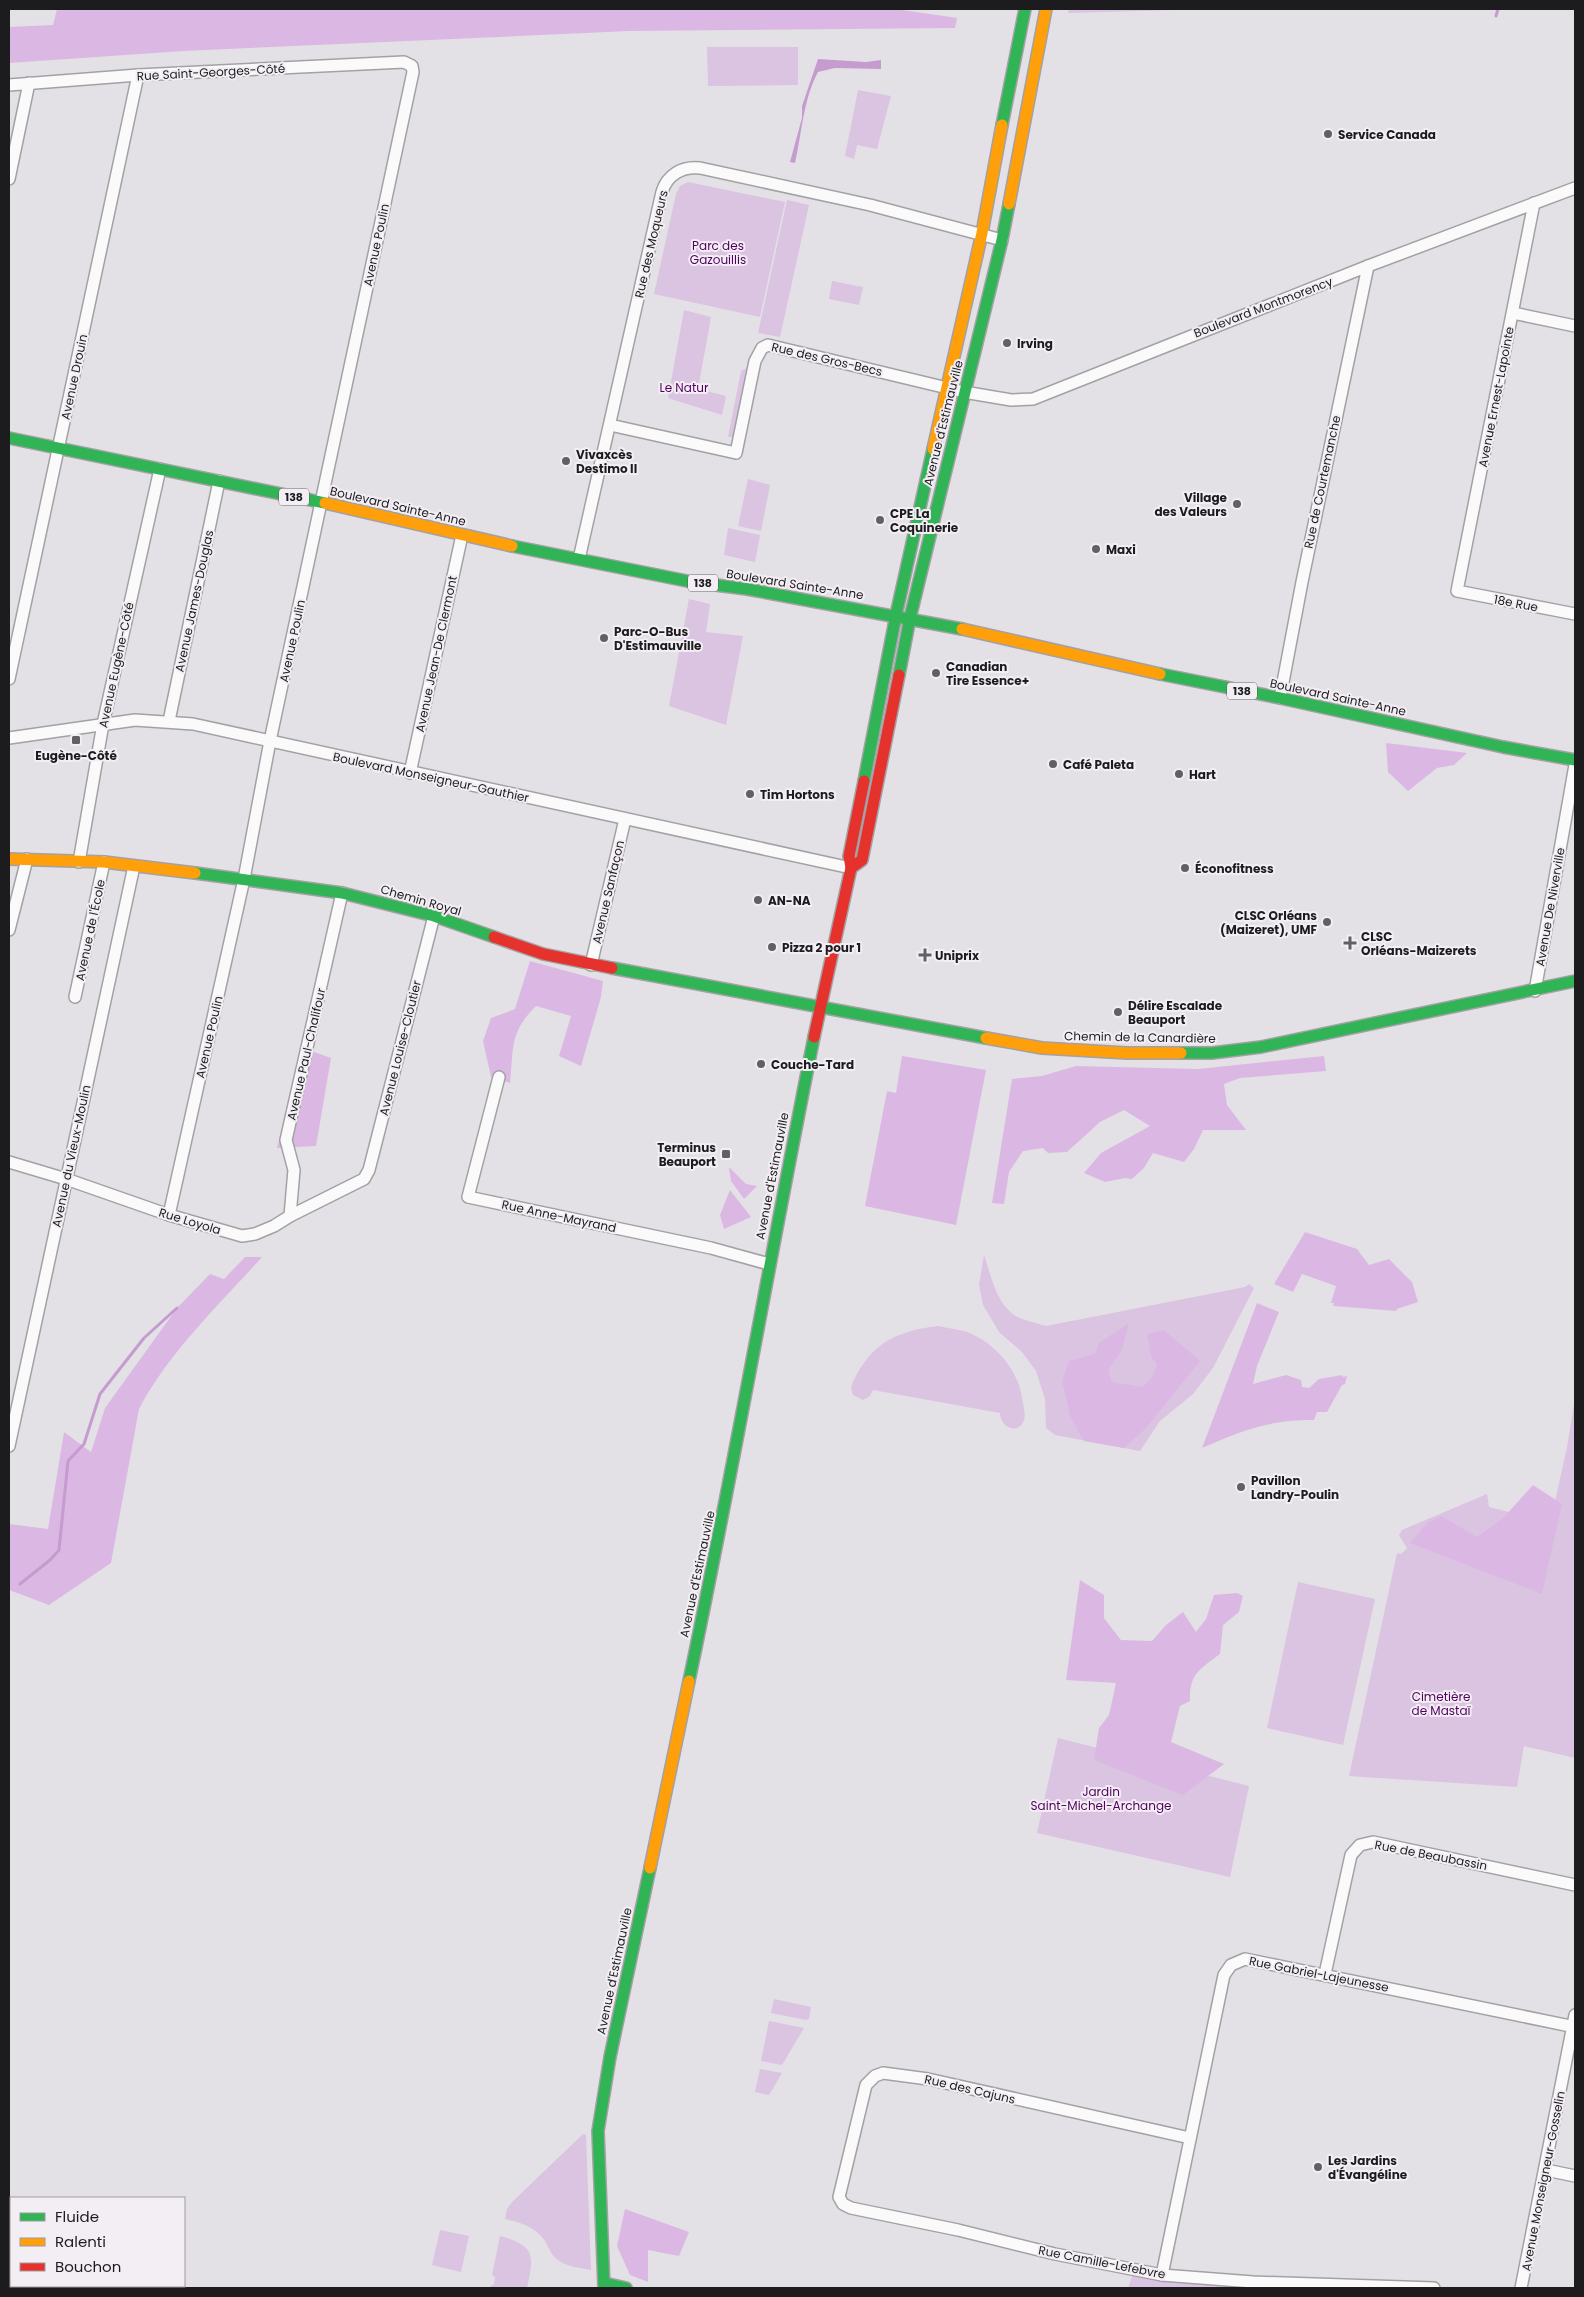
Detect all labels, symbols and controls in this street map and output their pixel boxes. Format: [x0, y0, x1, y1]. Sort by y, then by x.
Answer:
street label: Rue Saint-Georges-Côté [136, 60, 286, 84]
place label: Service Canada [1338, 126, 1436, 143]
marker: Service Canada [1322, 128, 1334, 140]
street label: Rue des Moqueurs [630, 188, 672, 300]
street label: Avenue Poulin [359, 202, 393, 288]
park label: Parc des Gazouillis [690, 237, 746, 268]
street label: Boulevard Montmorency [1191, 273, 1335, 341]
street label: Avenue Ernest-Lapointe [1474, 325, 1518, 469]
street label: Avenue Drouin [57, 333, 91, 421]
place label: Irving [1017, 335, 1053, 352]
marker: Irving [1001, 337, 1013, 349]
street label: Rue des Gros-Becs [770, 338, 884, 380]
street label: Avenue d'Estimauville [919, 358, 967, 488]
park label: Le Natur [660, 379, 709, 396]
street label: Rue de Courtemanche [1300, 414, 1344, 550]
place label: Vivaxcès Destimo II [576, 446, 637, 477]
marker: Vivaxcès Destimo II [560, 455, 572, 467]
street label: Boulevard Sainte-Anne [328, 482, 468, 530]
road number: 138 [279, 488, 309, 506]
place label: Village des Valeurs [1154, 489, 1228, 520]
marker: Village des Valeurs [1231, 498, 1243, 510]
place label: CPE La Coquinerie [890, 505, 959, 536]
marker: CPE La Coquinerie [874, 514, 886, 526]
street label: Avenue James-Douglas [171, 528, 217, 674]
place label: Maxi [1106, 541, 1136, 558]
marker: Maxi [1090, 543, 1102, 555]
street label: Boulevard Sainte-Anne [725, 565, 865, 603]
street label: Avenue Jean-De Clermont [411, 574, 461, 734]
road number: 138 [688, 574, 718, 592]
street label: 18e Rue [1493, 590, 1539, 616]
street label: Avenue Poulin [275, 598, 309, 684]
street label: Avenue Eugène-Côté [94, 601, 138, 729]
place label: Parc-O-Bus D'Estimauville [614, 623, 702, 654]
marker: Parc-O-Bus D'Estimauville [598, 632, 610, 644]
place label: Canadian Tire Essence+ [946, 658, 1029, 689]
marker: Canadian Tire Essence+ [930, 667, 942, 679]
street label: Boulevard Sainte-Anne [1268, 674, 1408, 720]
road number: 138 [1227, 682, 1257, 699]
marker: Eugène-Côté [70, 734, 82, 746]
place label: Eugène-Côté [35, 747, 117, 764]
street label: Boulevard Monseigneur-Gauthier [331, 748, 531, 806]
place label: Café Paleta [1063, 756, 1134, 773]
marker: Café Paleta [1047, 758, 1059, 770]
place label: Hart [1189, 766, 1216, 783]
marker: Hart [1173, 768, 1185, 780]
place label: Tim Hortons [760, 786, 835, 803]
marker: Tim Hortons [744, 788, 756, 800]
street label: Avenue Sanfaçon [588, 839, 628, 945]
street label: Avenue De Niverville [1531, 846, 1569, 968]
place label: Éconofitness [1195, 860, 1274, 877]
marker: Éconofitness [1179, 862, 1191, 874]
street label: Avenue de l'École [71, 878, 109, 982]
street label: Chemin Royal [379, 880, 463, 920]
place label: AN-NA [768, 892, 811, 909]
marker: AN-NA [752, 894, 764, 906]
place label: CLSC Orléans (Maizeret), UMF [1220, 907, 1317, 938]
marker: CLSC Orléans (Maizeret), UMF [1321, 916, 1333, 928]
place label: CLSC Orléans-Maizerets [1361, 928, 1477, 959]
marker: CLSC Orléans-Maizerets [1343, 936, 1357, 950]
place label: Pizza 2 pour 1 [782, 939, 861, 956]
marker: Pizza 2 pour 1 [766, 941, 778, 953]
place label: Uniprix [935, 947, 980, 964]
marker: Uniprix [919, 949, 931, 961]
street label: Avenue Louise-Cloutier [375, 978, 425, 1117]
street label: Avenue Paul-Chalifour [282, 986, 330, 1122]
street label: Avenue Poulin [191, 994, 227, 1080]
place label: Délire Escalade Beauport [1128, 997, 1223, 1028]
marker: Délire Escalade Beauport [1112, 1006, 1124, 1018]
street label: Chemin de la Canardière [1064, 1027, 1216, 1047]
place label: Couche-Tard [771, 1056, 854, 1073]
marker: Couche-Tard [755, 1058, 767, 1070]
street label: Avenue du Vieux-Moulin [48, 1083, 94, 1229]
street label: Avenue d'Estimauville [751, 1111, 793, 1241]
place label: Terminus Beauport [657, 1139, 716, 1170]
marker: Terminus Beauport [720, 1148, 732, 1160]
street label: Rue Anne-Mayrand [500, 1196, 618, 1236]
street label: Rue Loyola [157, 1204, 223, 1238]
place label: Pavillon Landry-Poulin [1251, 1472, 1339, 1503]
marker: Pavillon Landry-Poulin [1235, 1481, 1247, 1493]
street label: Avenue d'Estimauville [675, 1509, 719, 1639]
park label: Cimetière de Mastaï [1412, 1688, 1471, 1719]
park label: Jardin Saint-Michel-Archange [1031, 1783, 1171, 1814]
street label: Rue de Beaubassin [1373, 1836, 1489, 1874]
street label: Avenue d'Estimauville [592, 1906, 636, 2036]
street label: Rue Gabriel-Lajeunesse [1248, 1952, 1390, 1996]
street label: Rue des Cajuns [923, 2070, 1017, 2108]
street label: Avenue Monseigneur-Gosselin [1517, 2089, 1569, 2273]
place label: Les Jardins d'Évangéline [1328, 2152, 1408, 2183]
marker: Les Jardins d'Évangéline [1312, 2161, 1324, 2173]
legend [10, 2197, 185, 2287]
text: Fluide [55, 2206, 99, 2227]
text: Ralenti [55, 2231, 106, 2252]
street label: Rue Camille-Lefebvre [1037, 2241, 1167, 2283]
text: Bouchon [55, 2256, 121, 2277]

